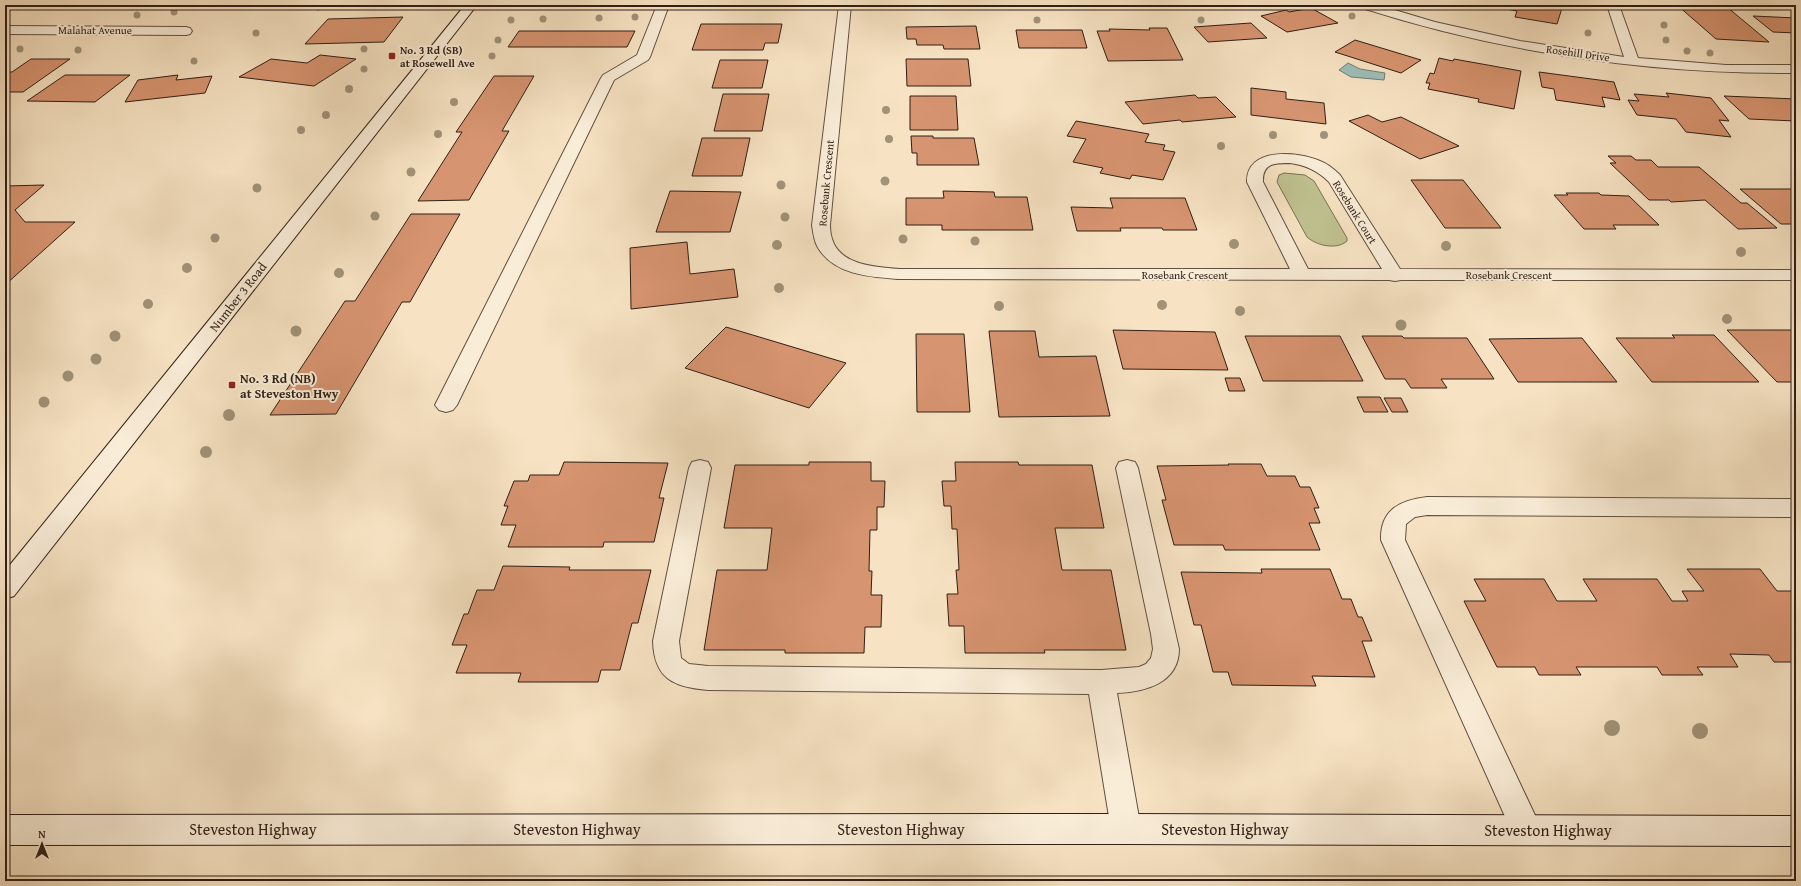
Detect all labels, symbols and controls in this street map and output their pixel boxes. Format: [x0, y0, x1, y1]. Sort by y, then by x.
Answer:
street label: Malahat Avenue [58, 22, 132, 38]
street label: Rosehill Drive [1545, 41, 1611, 65]
place label: No. 3 Rd (SB) at Rosewell Ave [400, 42, 475, 71]
marker: No. 3 Rd (SB) at Rosewell Ave [387, 51, 397, 61]
street label: Rosebank Crescent [814, 139, 838, 227]
street label: Rosebank Court [1329, 177, 1381, 247]
street label: Number 3 Road [205, 258, 271, 336]
street label: Rosebank Crescent [1142, 267, 1228, 283]
street label: Rosebank Crescent [1466, 267, 1552, 283]
place label: No. 3 Rd (NB) at Steveston Hwy [240, 369, 339, 403]
marker: No. 3 Rd (NB) at Steveston Hwy [227, 380, 237, 390]
street label: Steveston Highway [189, 817, 317, 841]
street label: Steveston Highway [513, 817, 641, 841]
street label: Steveston Highway [837, 817, 965, 841]
street label: Steveston Highway [1161, 817, 1289, 841]
street label: Steveston Highway [1484, 818, 1612, 842]
north arrow [22, 824, 62, 864]
text: N [38, 826, 46, 842]

